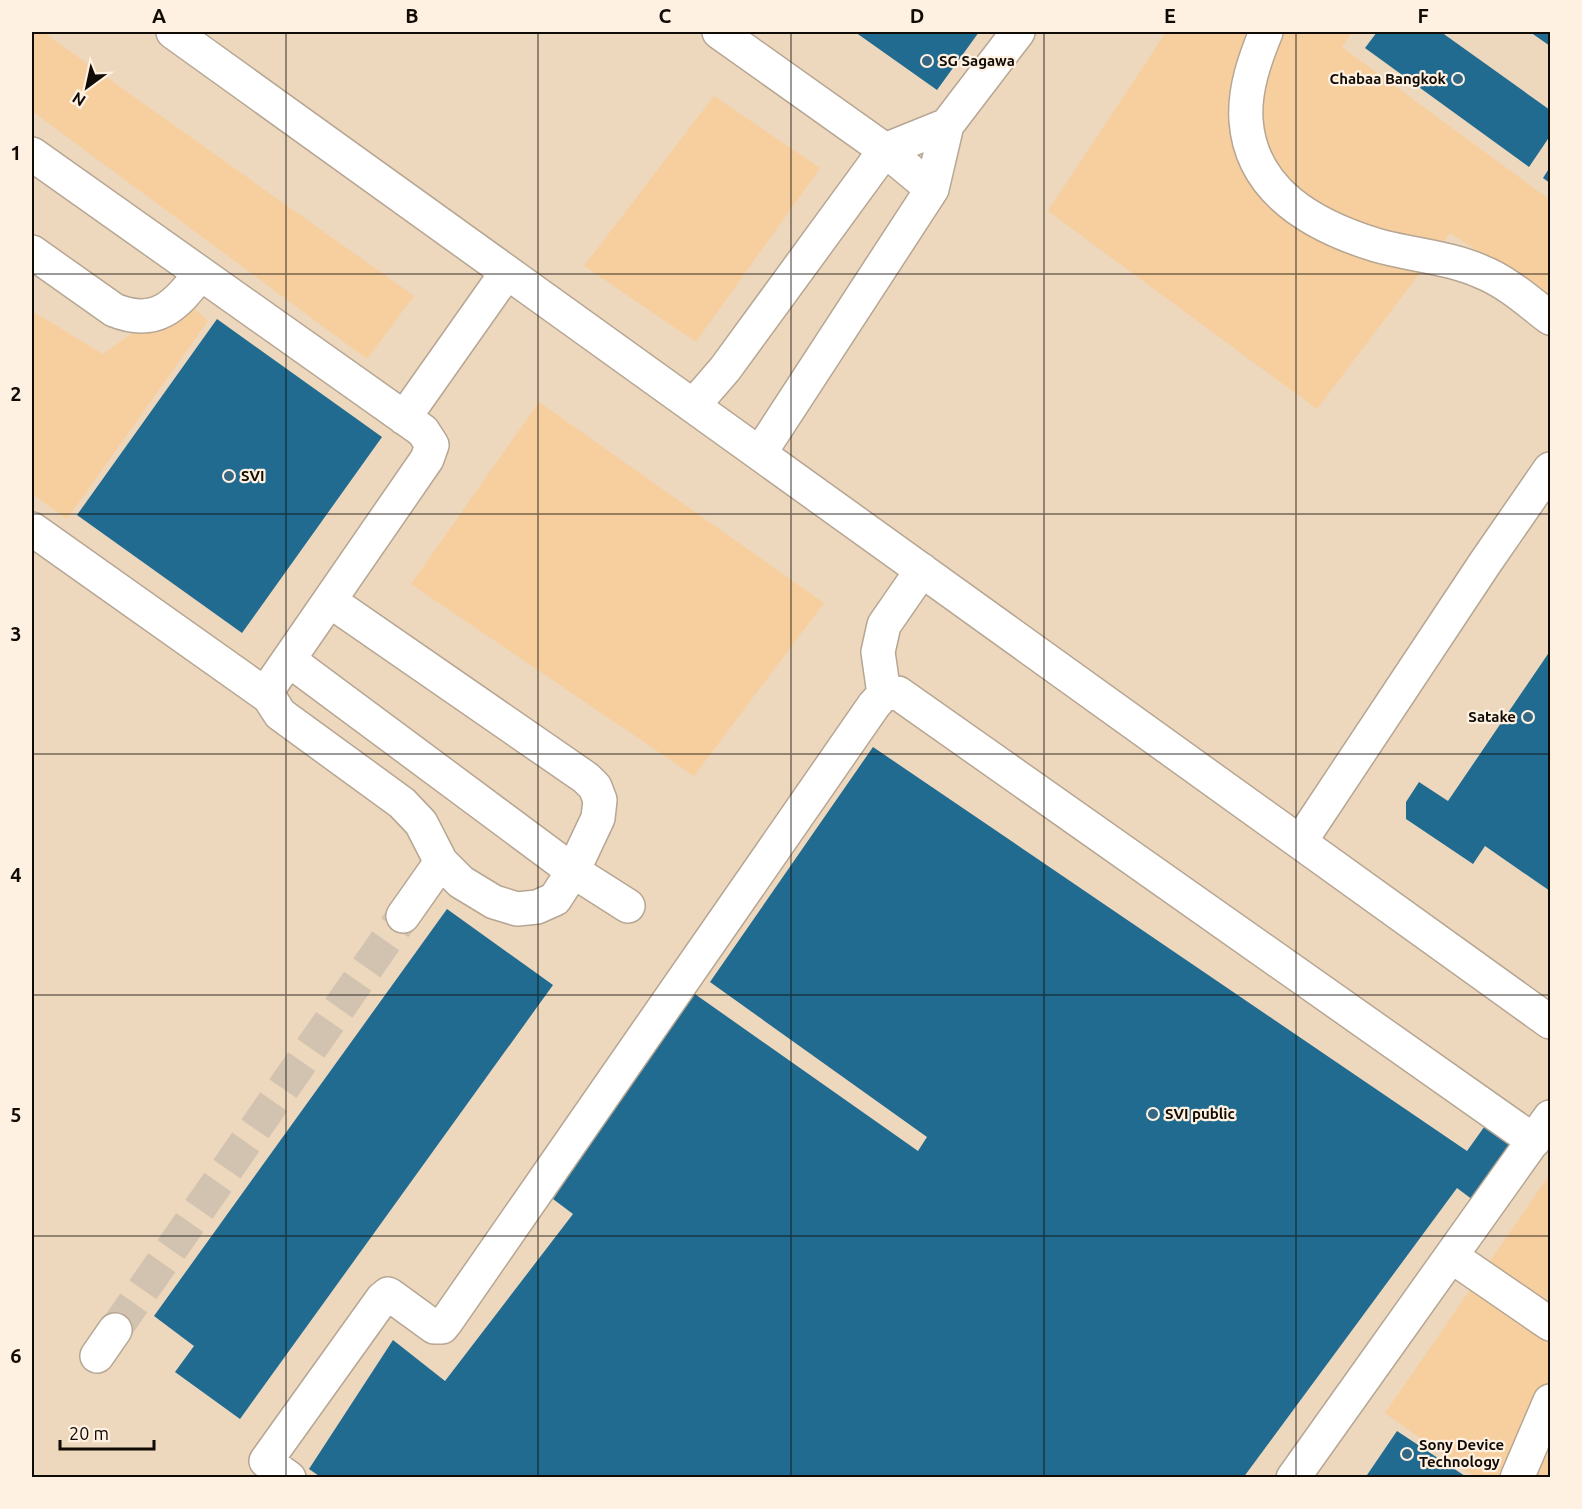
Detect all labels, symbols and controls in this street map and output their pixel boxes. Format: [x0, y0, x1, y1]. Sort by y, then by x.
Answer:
text: A [152, 4, 166, 27]
text: B [405, 4, 419, 27]
text: C [659, 4, 672, 27]
text: D [910, 4, 924, 27]
text: E [1164, 4, 1176, 27]
text: F [1417, 4, 1429, 27]
place label: SG Sagawa [939, 52, 1015, 69]
marker: SG Sagawa [920, 54, 934, 68]
north arrow [57, 57, 117, 117]
place label: Chabaa Bangkok [1330, 70, 1447, 87]
marker: Chabaa Bangkok [1451, 72, 1465, 86]
text: N [69, 89, 89, 110]
text: 1 [10, 141, 22, 164]
text: 2 [10, 382, 22, 405]
place label: SVI [241, 467, 264, 484]
marker: SVI [222, 469, 236, 483]
text: 3 [10, 622, 22, 645]
place label: Satake [1468, 708, 1516, 725]
marker: Satake [1521, 710, 1535, 724]
text: 4 [10, 863, 22, 886]
text: 5 [10, 1103, 22, 1126]
place label: SVI public [1165, 1105, 1235, 1122]
marker: SVI public [1146, 1107, 1160, 1121]
text: 6 [10, 1344, 22, 1367]
scale bar [60, 1413, 154, 1451]
text: 20 m [69, 1423, 109, 1443]
place label: Sony Device Technology [1419, 1436, 1504, 1470]
marker: Sony Device Technology [1400, 1447, 1414, 1461]

